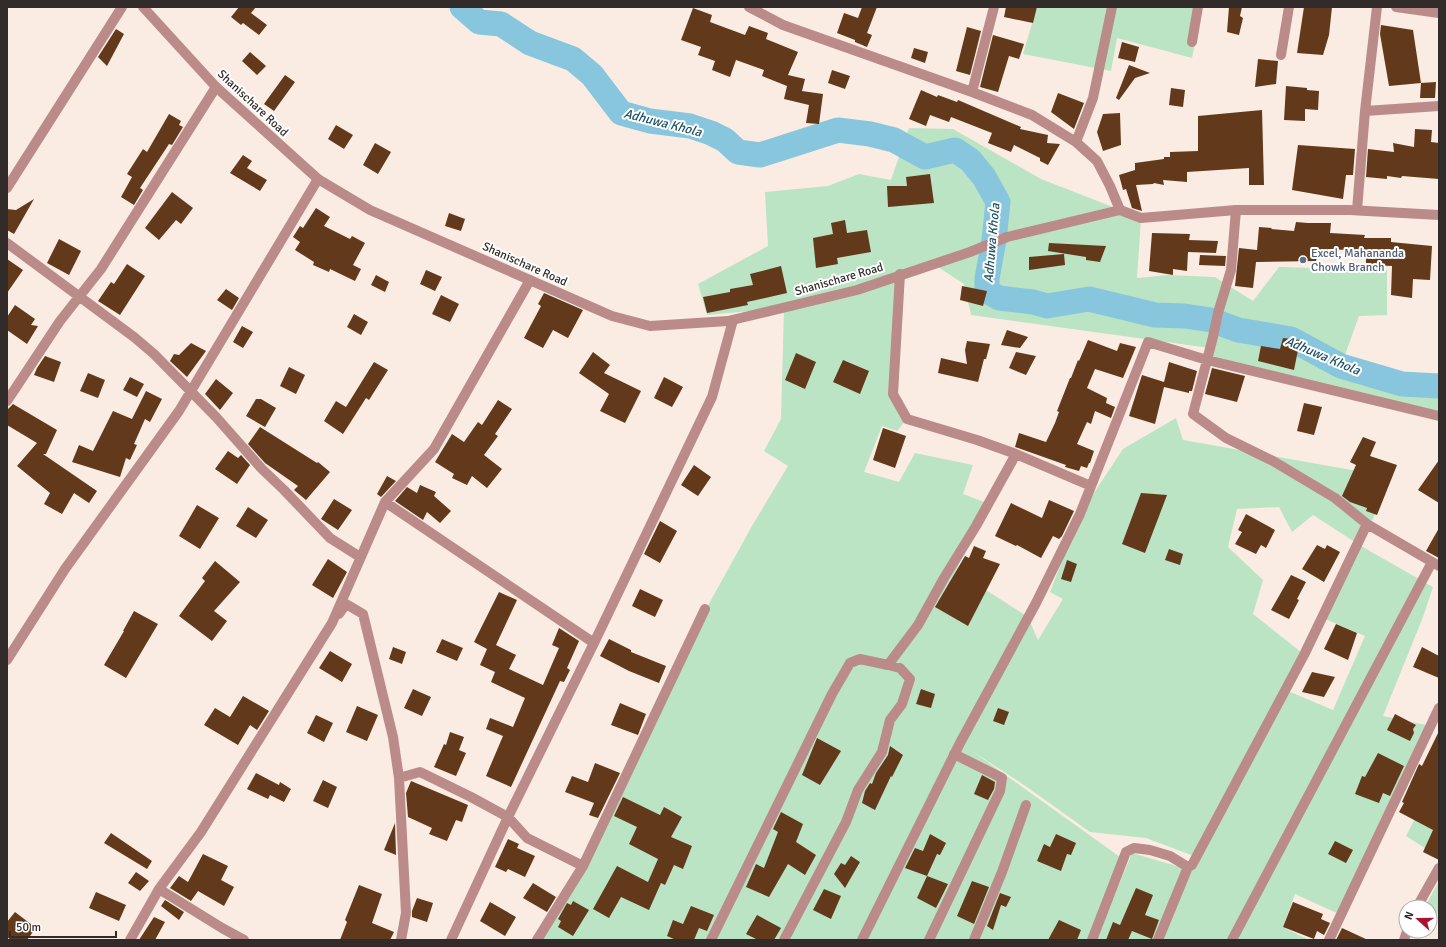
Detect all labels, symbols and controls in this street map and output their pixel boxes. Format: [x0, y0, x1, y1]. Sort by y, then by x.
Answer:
street label: Shanischare Road [214, 67, 291, 140]
water label: Adhuwa Khola [622, 106, 704, 140]
water label: Adhuwa Khola [981, 202, 1003, 283]
street label: Shanischare Road [480, 239, 569, 290]
place label: Excel, Mahananda Chowk Branch [1311, 246, 1404, 275]
marker: Excel, Mahananda Chowk Branch [1298, 255, 1308, 265]
street label: Shanischare Road [793, 260, 885, 299]
water label: Adhuwa Khola [1283, 333, 1363, 379]
north arrow [1398, 899, 1438, 939]
text: N [1402, 910, 1417, 921]
scale bar [10, 913, 116, 939]
text: 50 m [16, 920, 41, 935]

